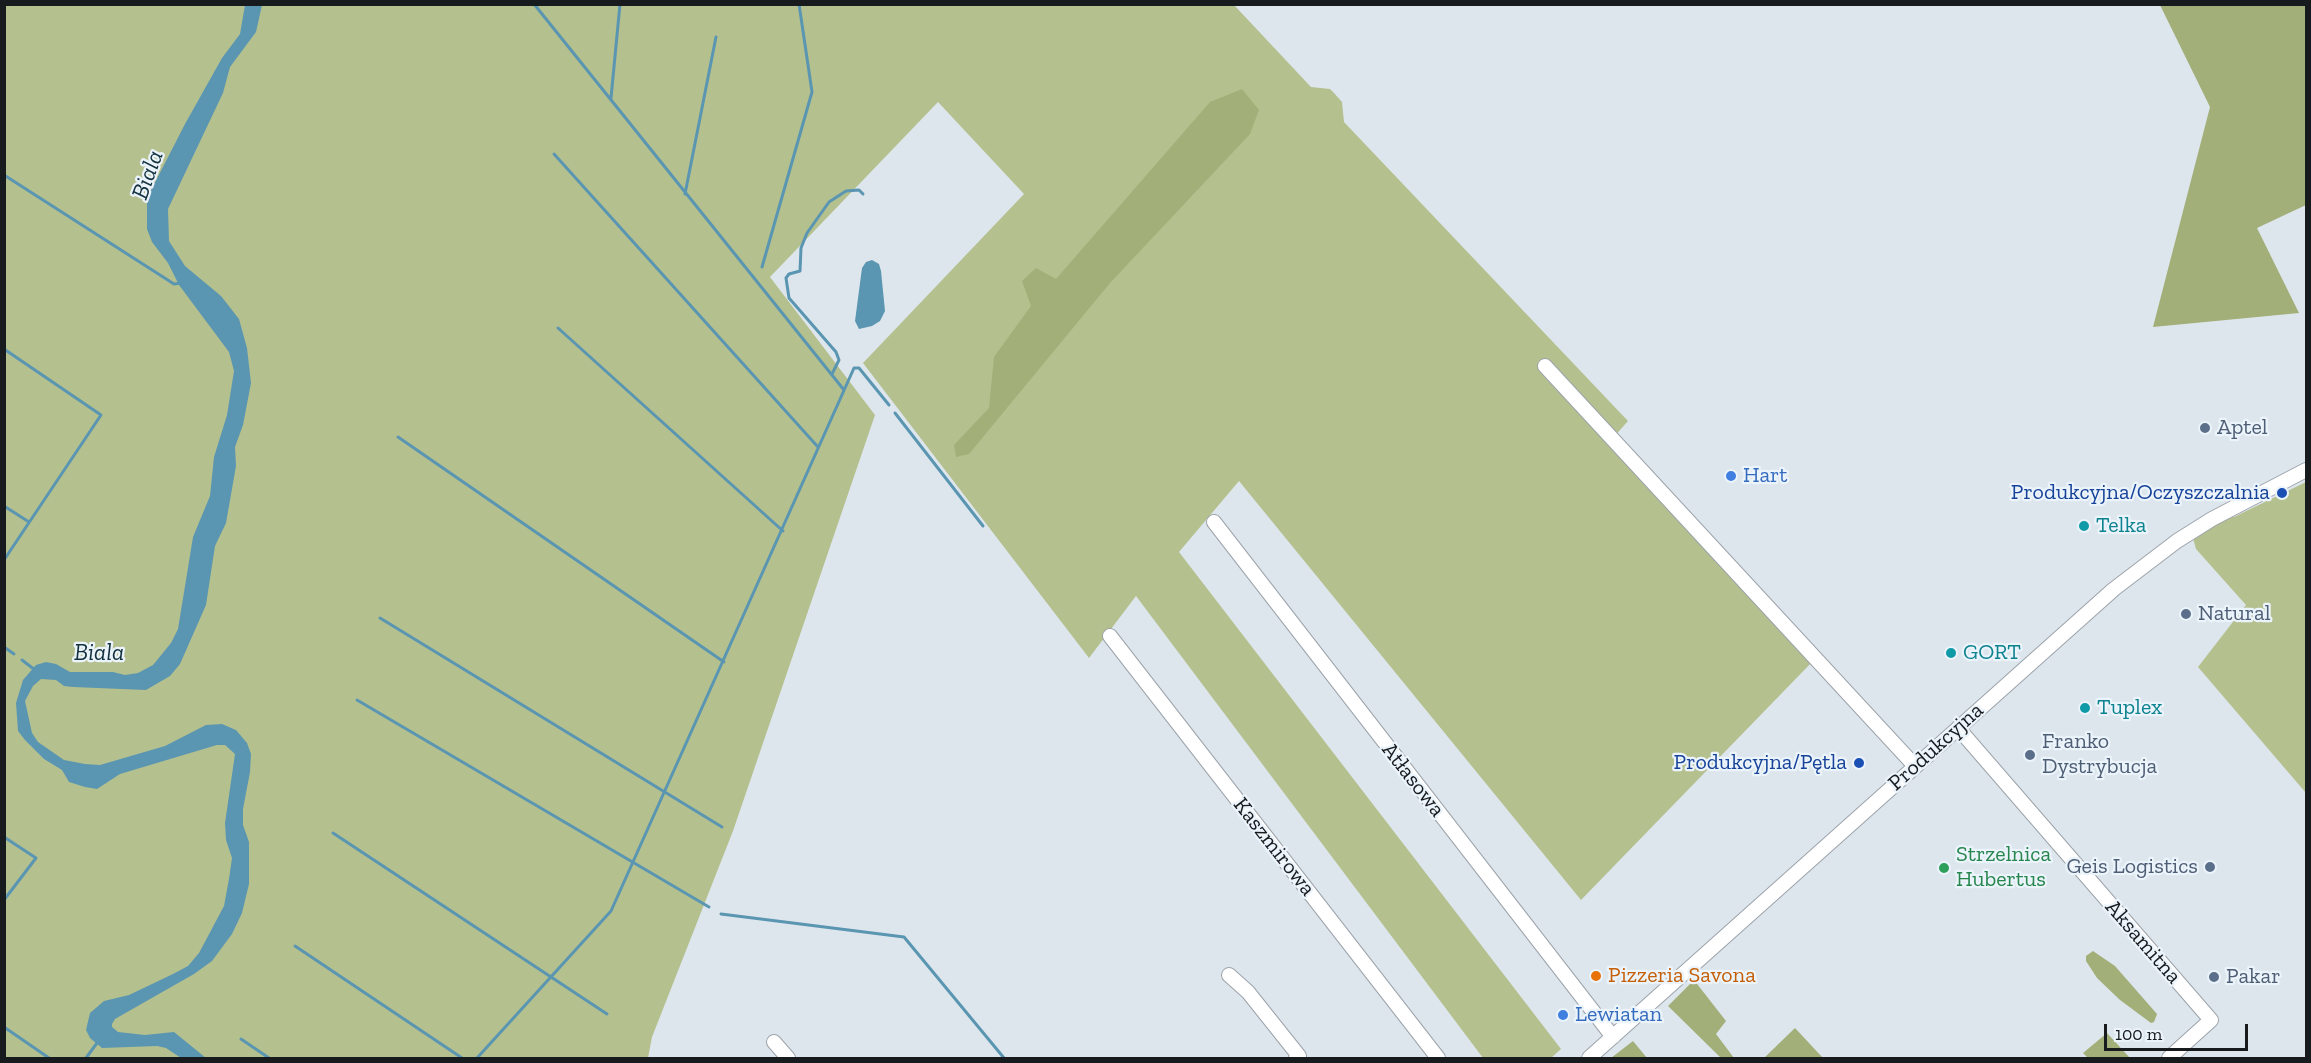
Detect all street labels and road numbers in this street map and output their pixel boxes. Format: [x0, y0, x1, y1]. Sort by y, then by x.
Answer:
street label: Produkcyjna [1883, 697, 1989, 797]
street label: Atłasowa [1376, 738, 1450, 822]
street label: Kaszmirowa [1227, 793, 1321, 901]
street label: Aksamitna [2099, 895, 2187, 989]

